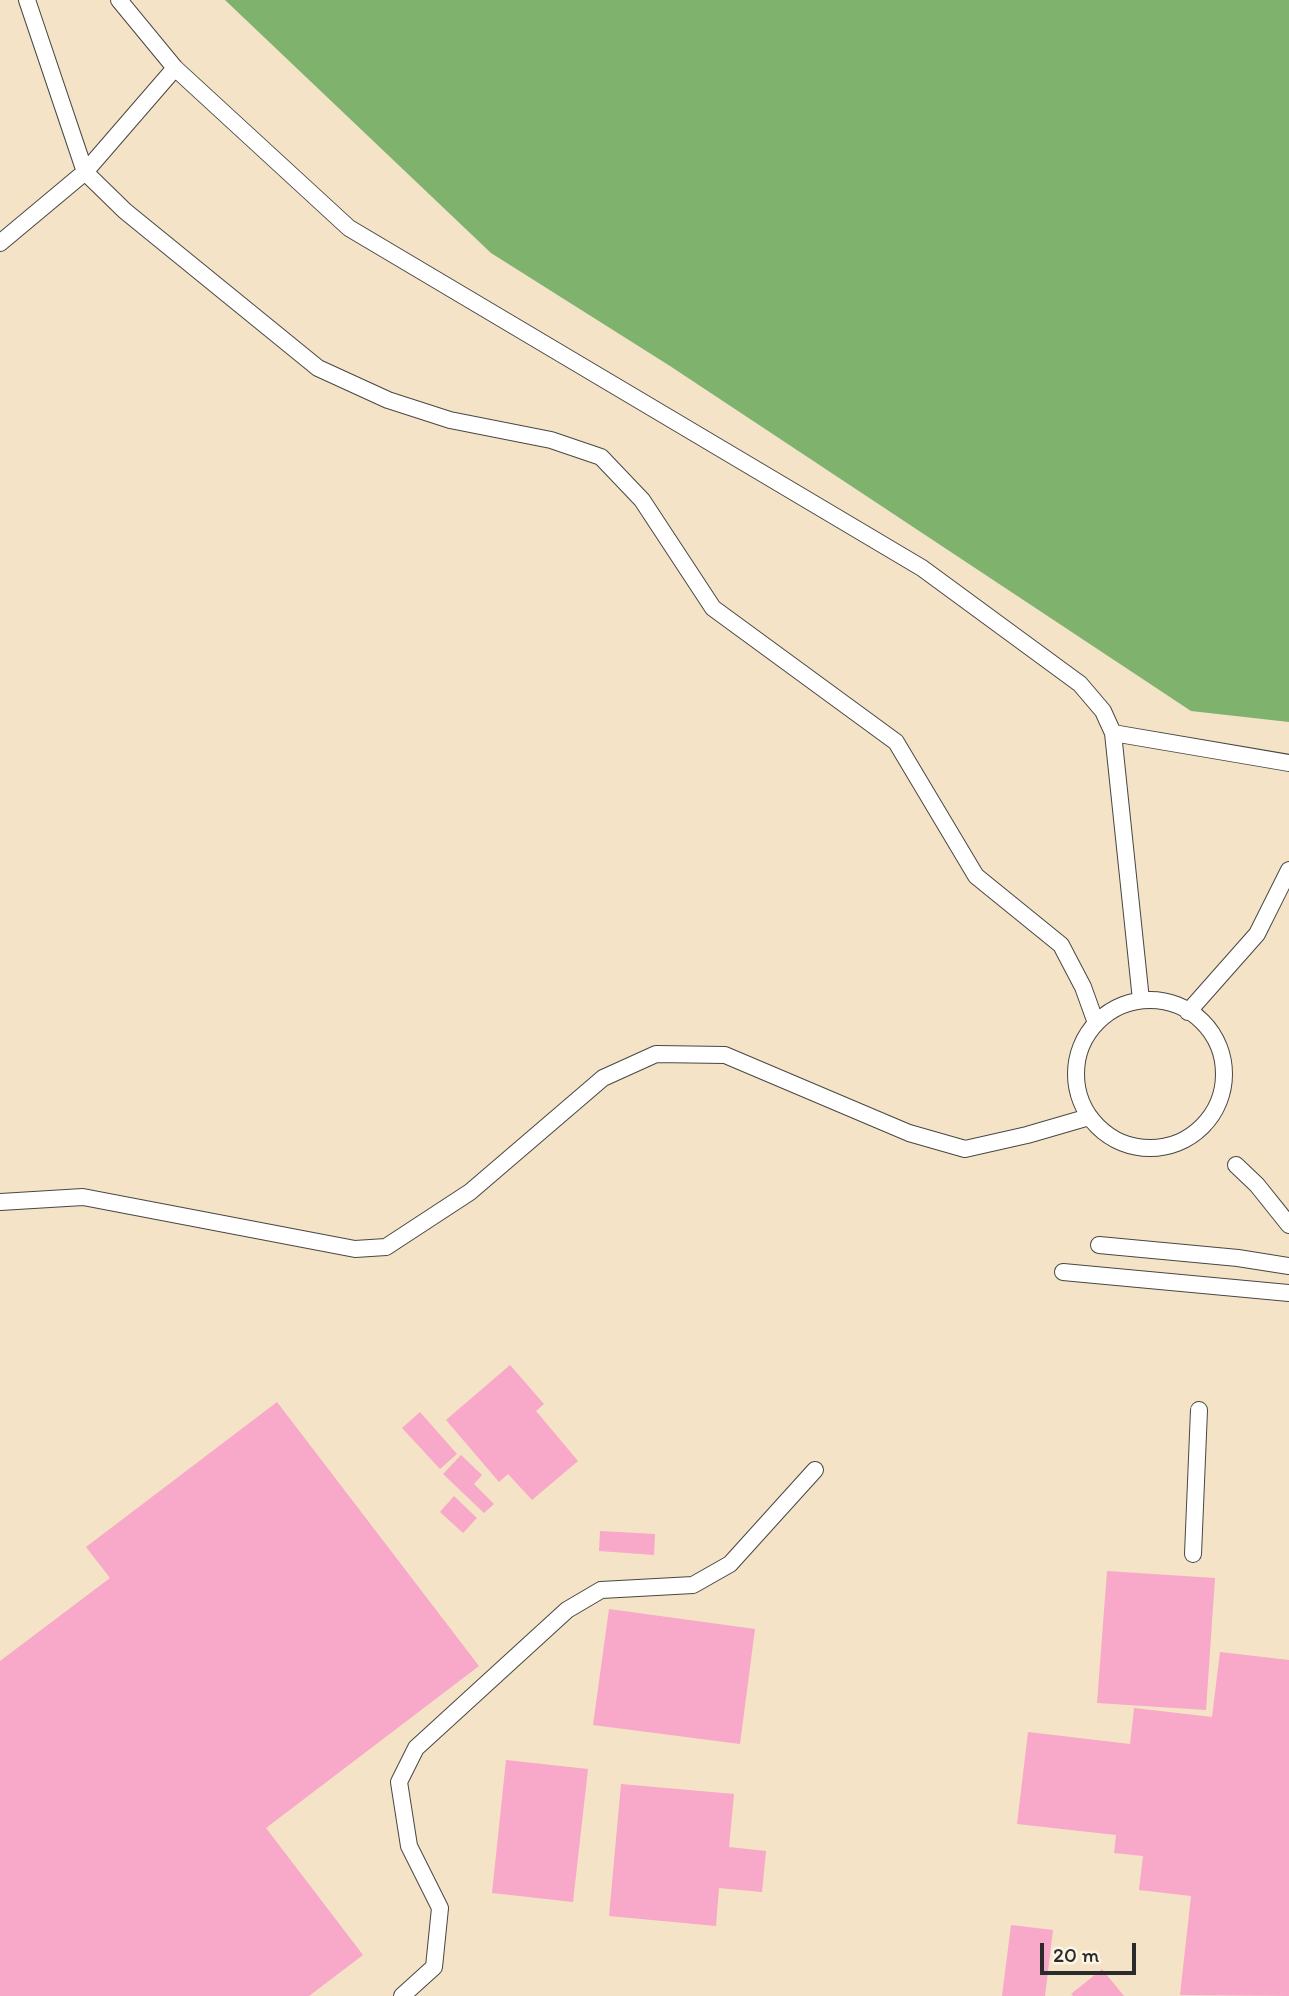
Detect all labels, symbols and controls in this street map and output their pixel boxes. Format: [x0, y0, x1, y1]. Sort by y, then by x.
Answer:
scale bar [1044, 1930, 1140, 1974]
text: 20 m [1053, 1942, 1099, 1967]

